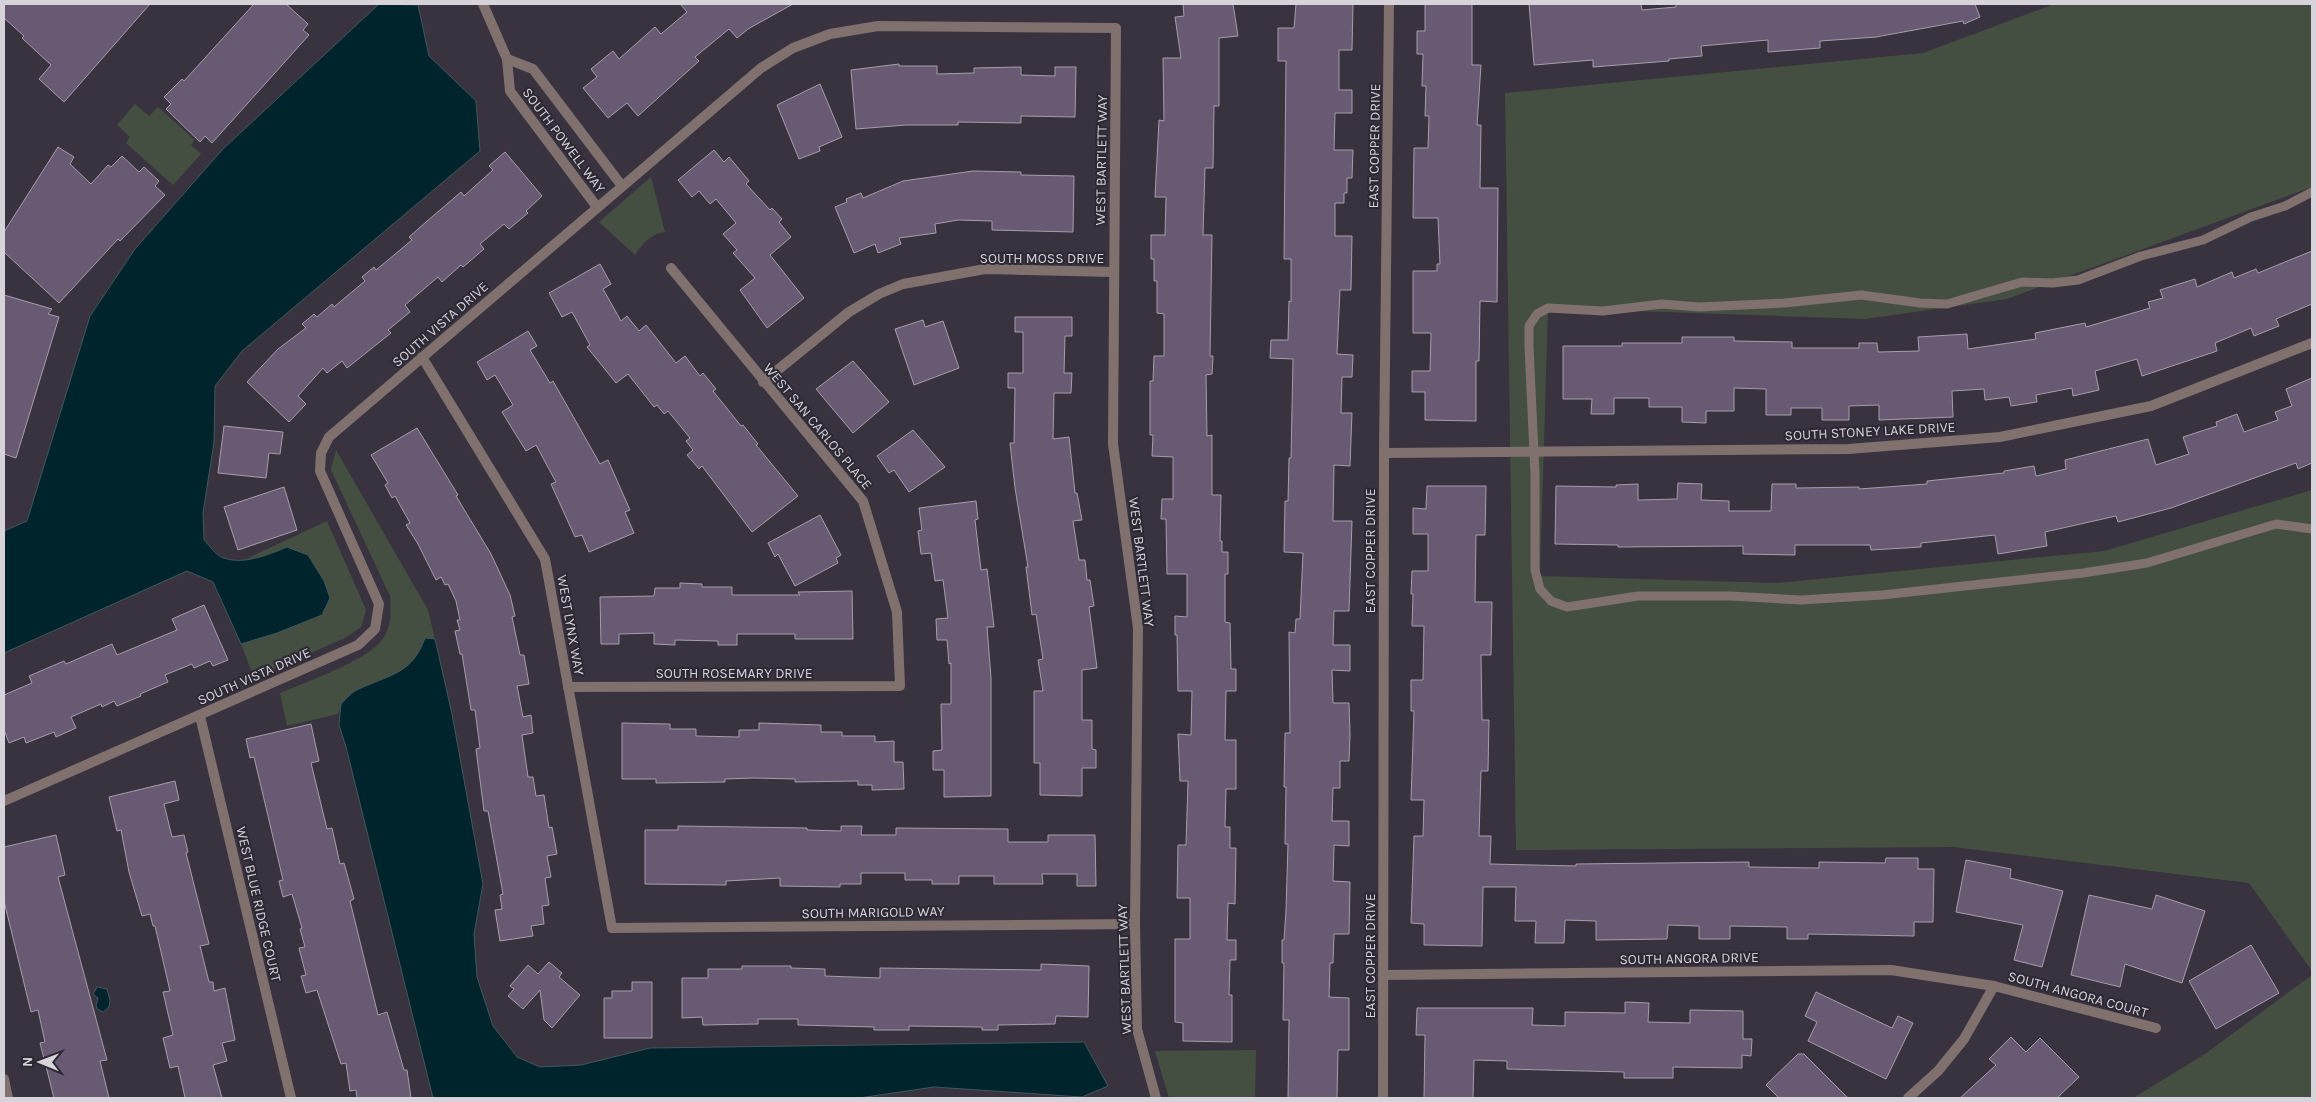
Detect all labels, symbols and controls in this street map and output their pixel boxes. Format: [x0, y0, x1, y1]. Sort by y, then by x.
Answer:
street label: EAST COPPER DRIVE [1365, 83, 1384, 209]
street label: SOUTH POWELL WAY [518, 84, 609, 197]
street label: WEST BARTLETT WAY [1092, 94, 1111, 225]
street label: SOUTH MOSS DRIVE [980, 250, 1104, 267]
street label: SOUTH VISTA DRIVE [389, 278, 492, 371]
street label: WEST SAN CARLOS PLACE [760, 360, 876, 493]
street label: SOUTH STONEY LAKE DRIVE [1784, 419, 1956, 444]
street label: EAST COPPER DRIVE [1362, 488, 1379, 614]
street label: WEST BARTLETT WAY [1125, 496, 1158, 628]
street label: WEST LYNX WAY [553, 574, 588, 677]
street label: SOUTH VISTA DRIVE [195, 644, 313, 709]
street label: SOUTH ROSEMARY DRIVE [655, 665, 813, 682]
street label: WEST BLUE RIDGE COURT [232, 825, 285, 984]
street label: EAST COPPER DRIVE [1362, 893, 1379, 1019]
street label: SOUTH MARIGOLD WAY [801, 903, 945, 922]
street label: WEST BARTLETT WAY [1114, 903, 1135, 1035]
street label: SOUTH ANGORA DRIVE [1619, 949, 1759, 968]
street label: SOUTH ANGORA COURT [2006, 968, 2150, 1021]
north arrow [15, 1037, 65, 1087]
text: N [19, 1057, 36, 1067]

